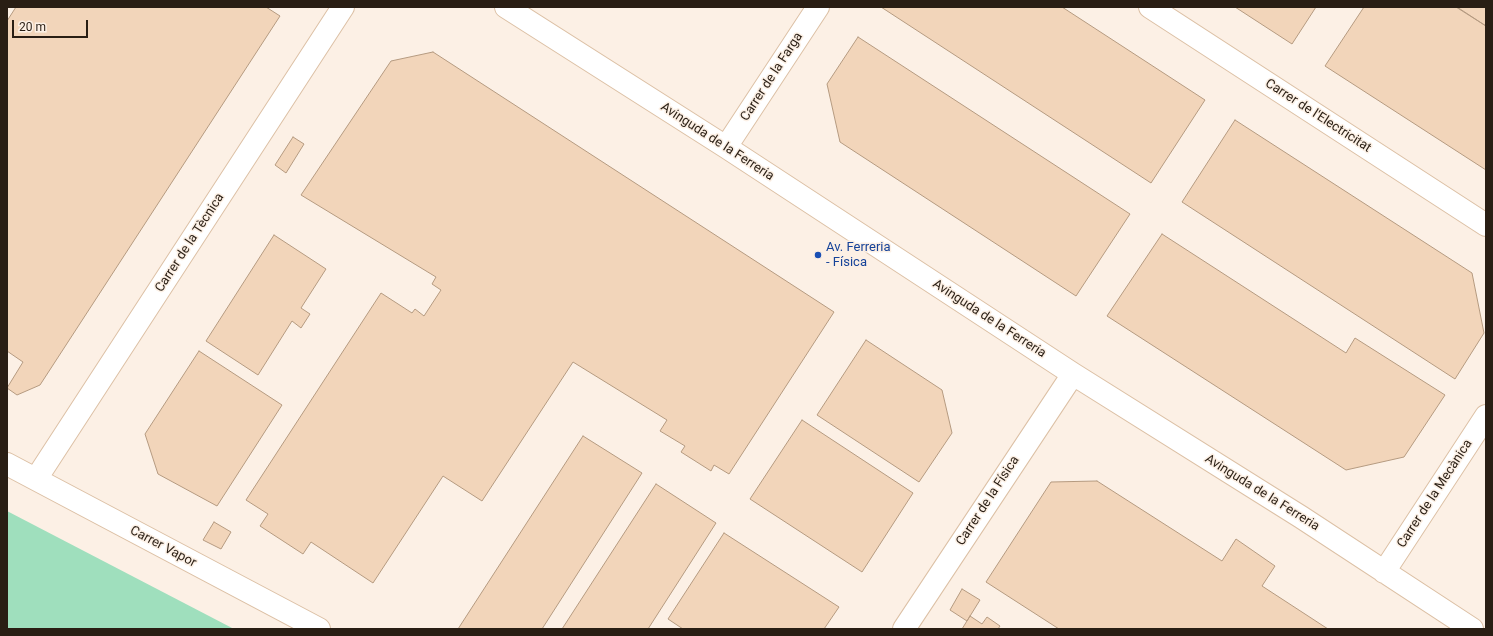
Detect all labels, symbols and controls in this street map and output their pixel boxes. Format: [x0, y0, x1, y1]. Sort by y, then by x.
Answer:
scale bar [14, 12, 90, 38]
text: 20 m [19, 20, 46, 34]
street label: Carrer de la Farga [738, 30, 806, 124]
street label: Carrer de l'Electricitat [1262, 76, 1374, 156]
street label: Avinguda de la Ferreria [657, 100, 777, 184]
street label: Carrer de la Tècnica [152, 191, 228, 295]
place label: Av. Ferreria - Física [826, 240, 891, 271]
marker: Av. Ferreria - Física [813, 250, 823, 260]
street label: Avinguda de la Ferreria [929, 277, 1049, 361]
street label: Carrer de la Mecànica [1394, 437, 1476, 551]
street label: Avinguda de la Ferreria [1202, 451, 1322, 535]
street label: Carrer de la Física [953, 453, 1023, 549]
street label: Carrer Vapor [127, 523, 199, 571]

